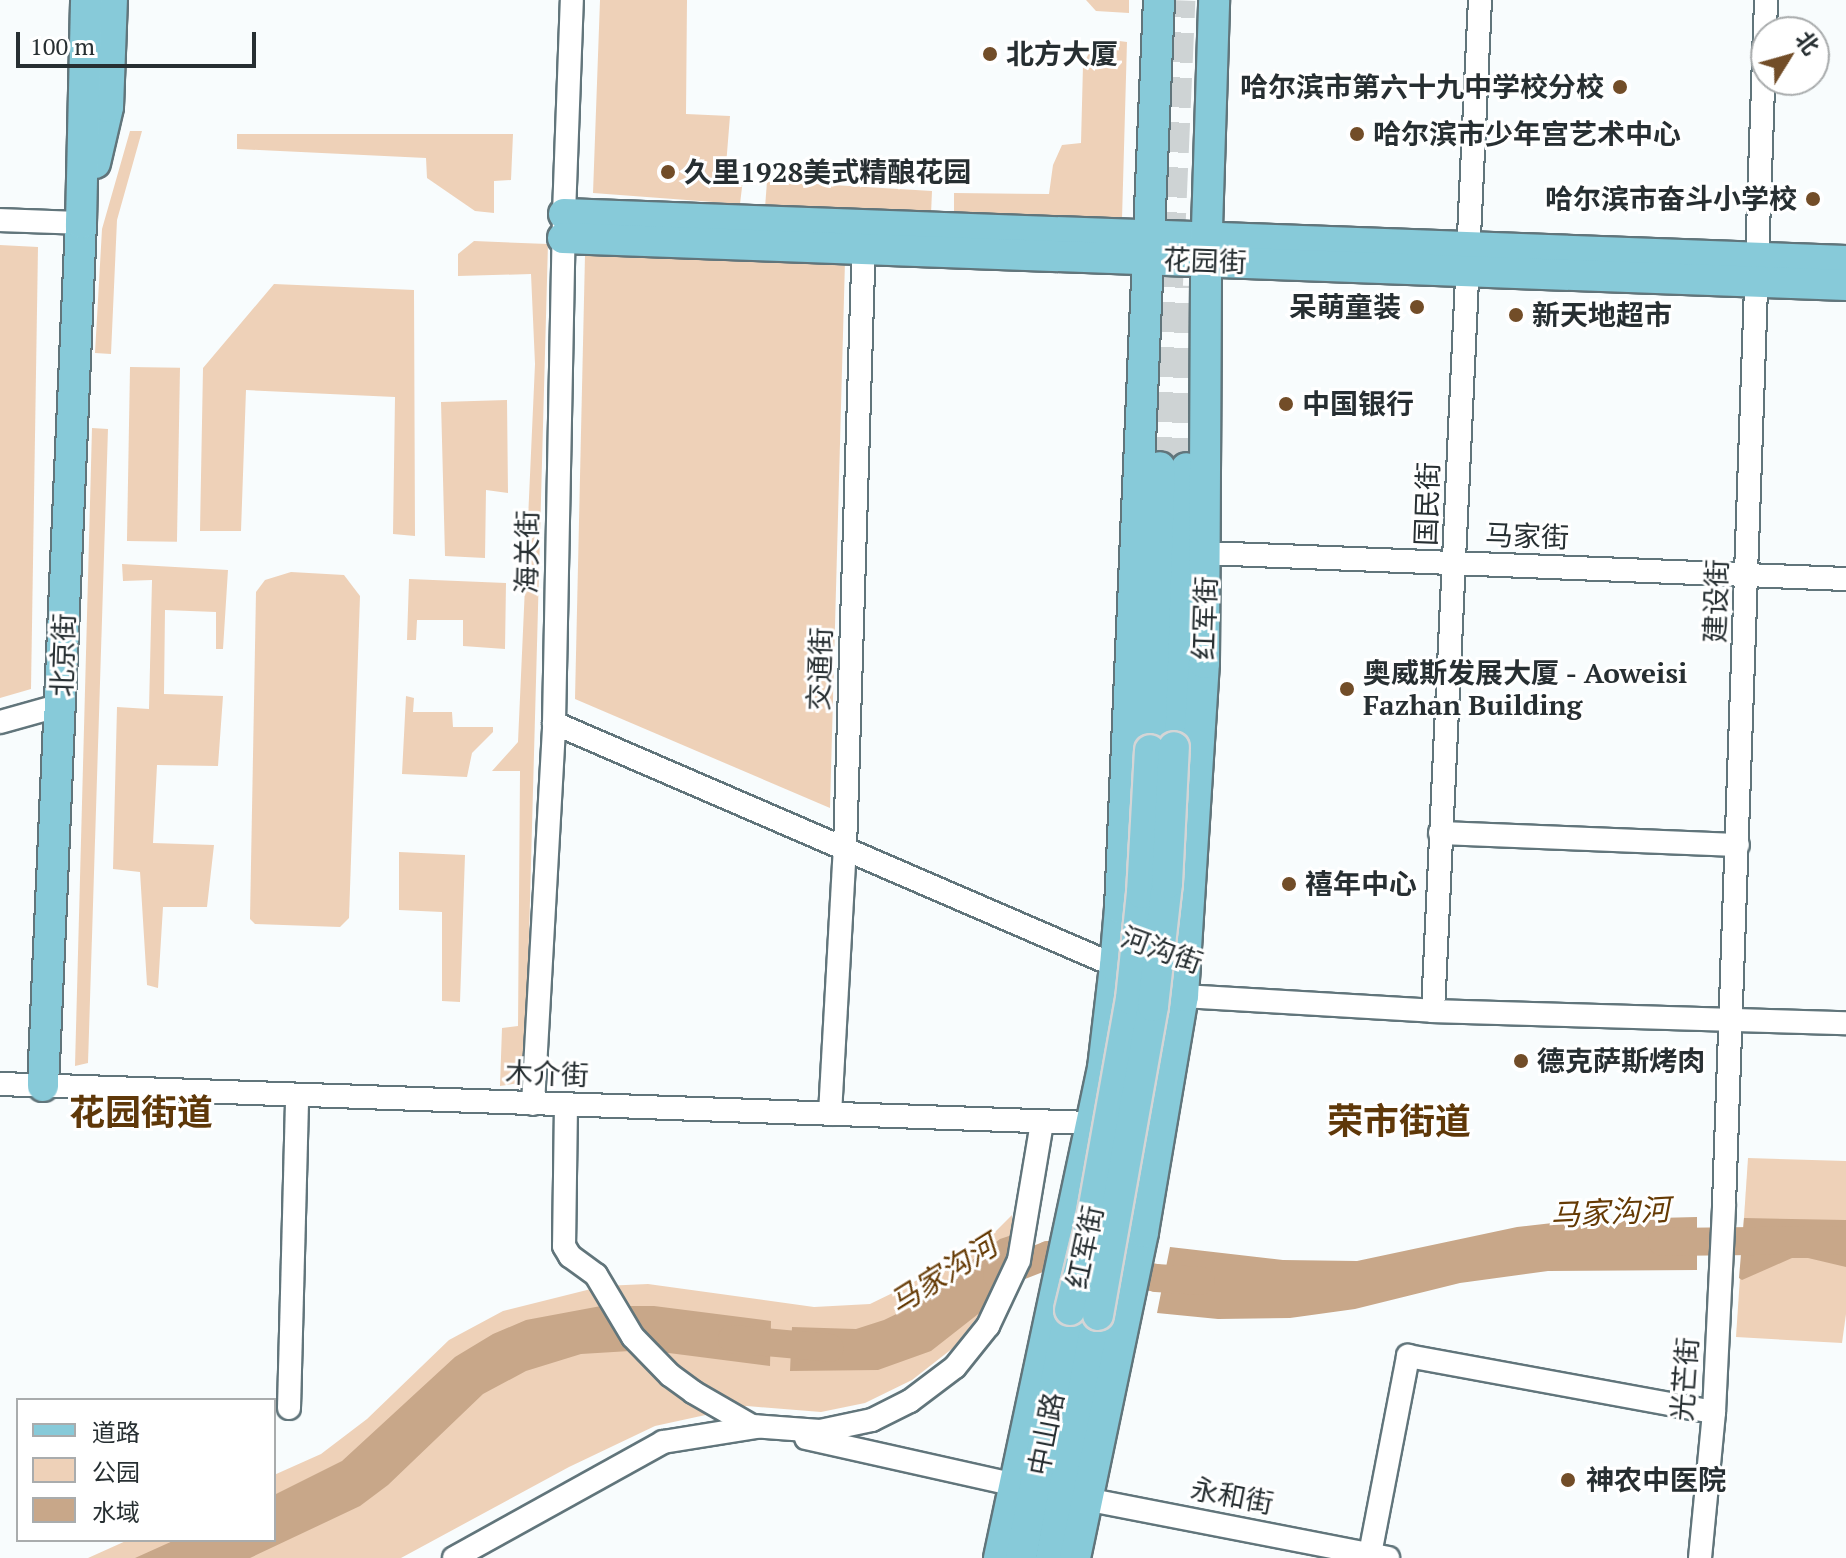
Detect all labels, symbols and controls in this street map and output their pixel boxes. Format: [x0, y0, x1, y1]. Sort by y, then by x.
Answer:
scale bar [20, 16, 260, 66]
north arrow [1750, 16, 1830, 96]
text: 北 [1790, 25, 1826, 60]
text: 100 m [30, 30, 95, 62]
place label: 北方大厦 [1006, 37, 1118, 71]
marker: 北方大厦 [981, 45, 999, 63]
place label: 哈尔滨市第六十九中学校分校 [1240, 70, 1604, 104]
marker: 哈尔滨市第六十九中学校分校 [1611, 78, 1629, 96]
place label: 哈尔滨市少年宫艺术中心 [1373, 117, 1681, 151]
marker: 哈尔滨市少年宫艺术中心 [1348, 125, 1366, 143]
place label: 久里1928美式精酿花园 [684, 155, 971, 189]
marker: 久里1928美式精酿花园 [659, 163, 677, 181]
place label: 哈尔滨市奋斗小学校 [1545, 182, 1797, 216]
marker: 哈尔滨市奋斗小学校 [1804, 190, 1822, 208]
street label: 花园街 [1162, 243, 1248, 279]
place label: 呆萌童装 [1289, 290, 1401, 324]
marker: 呆萌童装 [1408, 298, 1426, 316]
place label: 新天地超市 [1532, 298, 1672, 332]
marker: 新天地超市 [1507, 306, 1525, 324]
place label: 中国银行 [1302, 387, 1414, 421]
marker: 中国银行 [1277, 395, 1295, 413]
street label: 国民街 [1409, 461, 1445, 547]
street label: 海关街 [509, 510, 545, 594]
street label: 马家街 [1484, 518, 1570, 554]
street label: 建设街 [1698, 558, 1734, 644]
street label: 红军街 [1187, 575, 1223, 661]
street label: 北京街 [45, 612, 81, 698]
street label: 交通街 [802, 626, 838, 712]
place label: 奥威斯发展大厦 - Aoweisi Fazhan Building [1363, 656, 1689, 722]
marker: 奥威斯发展大厦 - Aoweisi Fazhan Building [1338, 680, 1356, 698]
place label: 禧年中心 [1305, 867, 1417, 901]
marker: 禧年中心 [1280, 875, 1298, 893]
street label: 河沟街 [1117, 920, 1207, 980]
place label: 德克萨斯烤肉 [1537, 1044, 1705, 1078]
marker: 德克萨斯烤肉 [1512, 1052, 1530, 1070]
street label: 木介街 [504, 1056, 590, 1092]
district label: 花园街道 [69, 1090, 213, 1134]
district label: 荣市街道 [1327, 1099, 1471, 1143]
water label: 马家沟河 [1549, 1191, 1671, 1233]
street label: 红军街 [1060, 1202, 1110, 1292]
water label: 马家沟河 [883, 1227, 1003, 1321]
street label: 光芒街 [1665, 1336, 1705, 1422]
street label: 中山路 [1021, 1390, 1071, 1478]
legend [16, 1398, 276, 1542]
text: 道路 [92, 1416, 140, 1448]
text: 公园 [92, 1456, 140, 1488]
place label: 神农中医院 [1586, 1463, 1726, 1497]
marker: 神农中医院 [1557, 1469, 1579, 1491]
street label: 永和街 [1188, 1471, 1276, 1521]
text: 水域 [92, 1496, 140, 1528]

